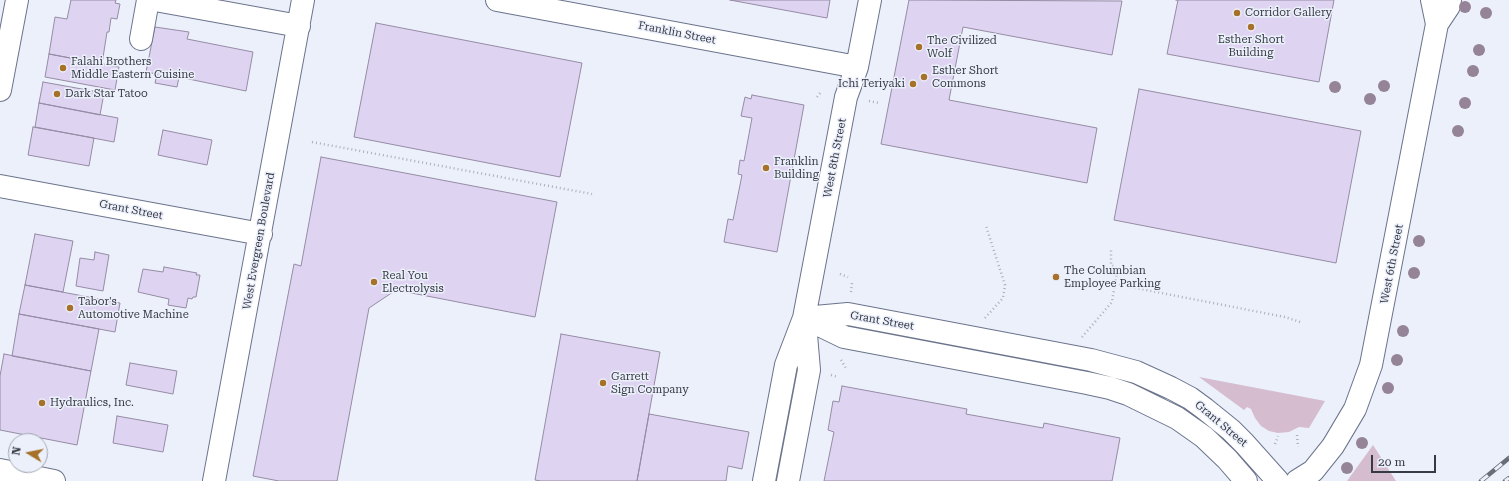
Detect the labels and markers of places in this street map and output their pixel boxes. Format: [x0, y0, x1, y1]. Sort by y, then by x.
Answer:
place label: Corridor Gallery [1245, 6, 1332, 20]
marker: Corridor Gallery [1232, 8, 1242, 18]
marker: Esther Short Building [1246, 22, 1256, 32]
place label: Esther Short Building [1218, 33, 1284, 59]
place label: The Civilized Wolf [927, 34, 997, 60]
marker: The Civilized Wolf [914, 42, 924, 52]
place label: Falahi Brothers Middle Eastern Cuisine [71, 55, 194, 81]
marker: Falahi Brothers Middle Eastern Cuisine [58, 63, 68, 73]
place label: Esther Short Commons [932, 64, 998, 90]
marker: Esther Short Commons [919, 72, 929, 82]
place label: Ichi Teriyaki [838, 77, 905, 91]
marker: Ichi Teriyaki [908, 79, 918, 89]
place label: Dark Star Tatoo [65, 87, 148, 101]
marker: Dark Star Tatoo [52, 89, 62, 99]
place label: Franklin Building [774, 155, 819, 181]
marker: Franklin Building [761, 163, 771, 173]
place label: The Columbian Employee Parking [1064, 264, 1160, 290]
place label: Real You Electrolysis [382, 269, 444, 295]
marker: The Columbian Employee Parking [1051, 272, 1061, 282]
marker: Real You Electrolysis [369, 277, 379, 287]
place label: Tabor's Automotive Machine [78, 295, 189, 321]
marker: Tabor's Automotive Machine [65, 303, 75, 313]
place label: Garrett Sign Company [611, 370, 689, 396]
marker: Garrett Sign Company [598, 378, 608, 388]
place label: Hydraulics, Inc. [50, 396, 134, 410]
marker: Hydraulics, Inc. [37, 398, 47, 408]

